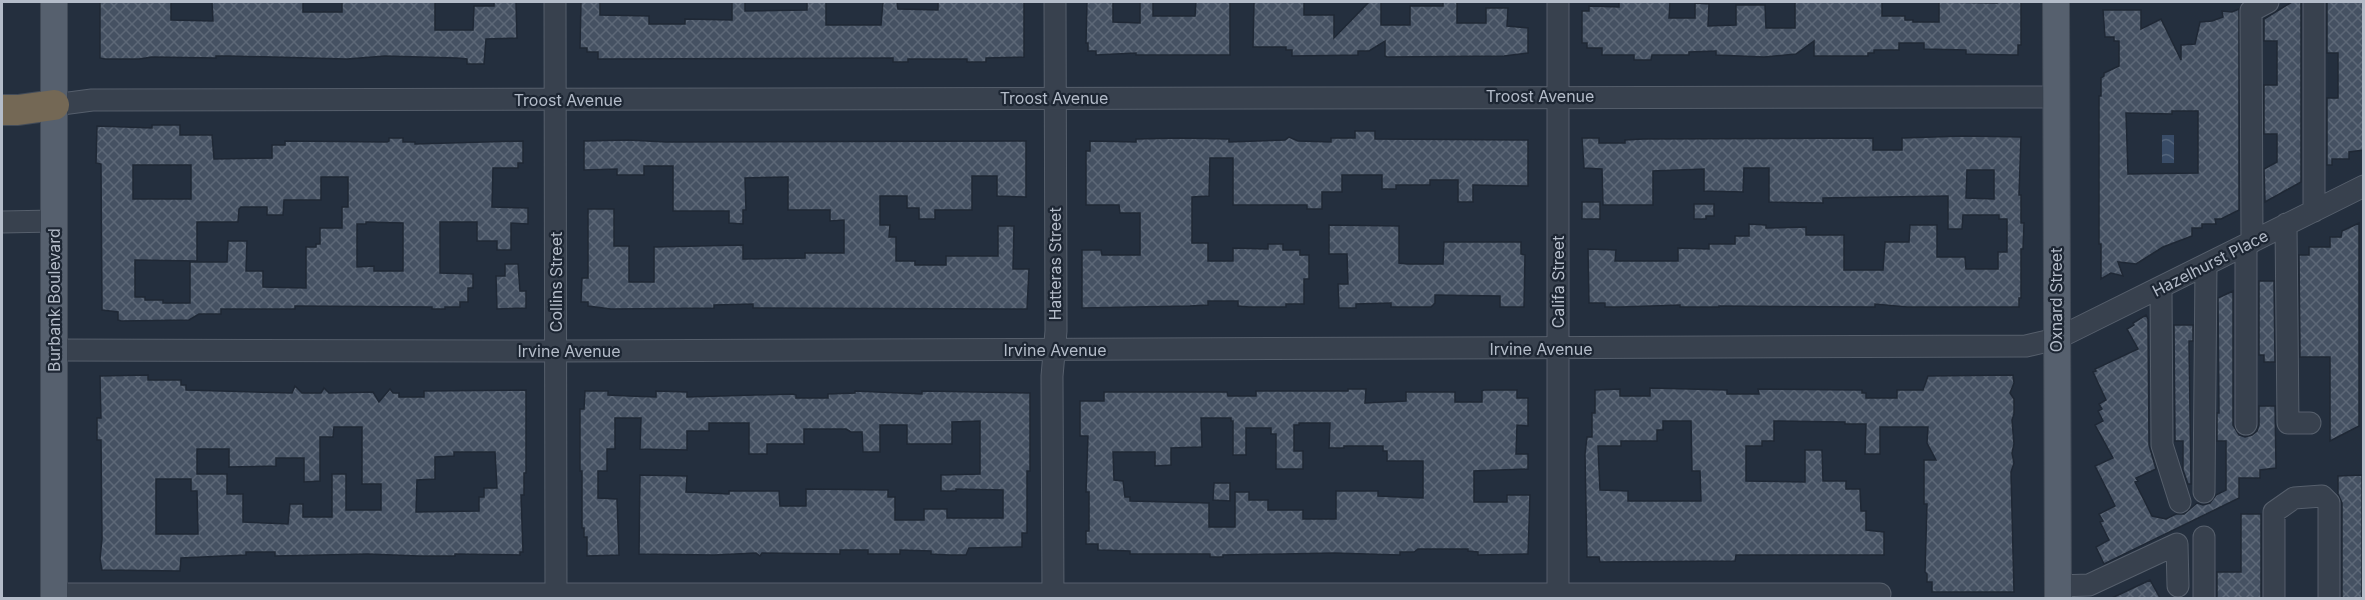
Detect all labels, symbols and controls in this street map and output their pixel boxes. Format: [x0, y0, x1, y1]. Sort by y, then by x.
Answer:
street label: Troost Avenue [1486, 86, 1594, 106]
street label: Troost Avenue [1000, 88, 1108, 108]
street label: Troost Avenue [514, 90, 622, 110]
street label: Hatteras Street [1045, 207, 1065, 321]
street label: Hazelhurst Place [2149, 225, 2271, 301]
street label: Burbank Boulevard [44, 228, 64, 372]
street label: Collins Street [546, 232, 566, 332]
street label: Califa Street [1548, 236, 1568, 328]
street label: Oxnard Street [2046, 248, 2066, 352]
street label: Irvine Avenue [1490, 339, 1592, 359]
street label: Irvine Avenue [1004, 340, 1106, 360]
street label: Irvine Avenue [518, 341, 620, 361]

